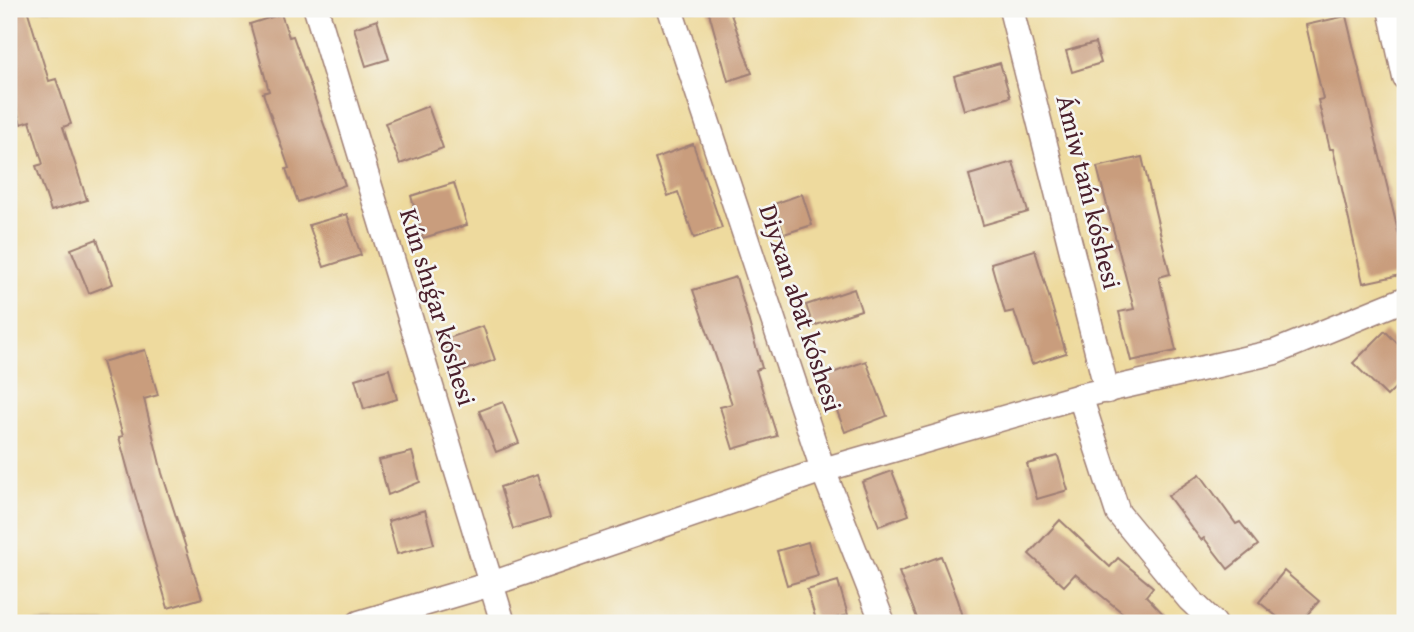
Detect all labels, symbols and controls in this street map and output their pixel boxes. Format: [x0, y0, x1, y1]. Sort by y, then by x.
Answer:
street label: Ámiw tańı kóshesi [1047, 91, 1132, 293]
street label: Diyxan abat kóshesi [750, 199, 853, 417]
street label: Kún shıǵar kóshesi [390, 203, 487, 411]

